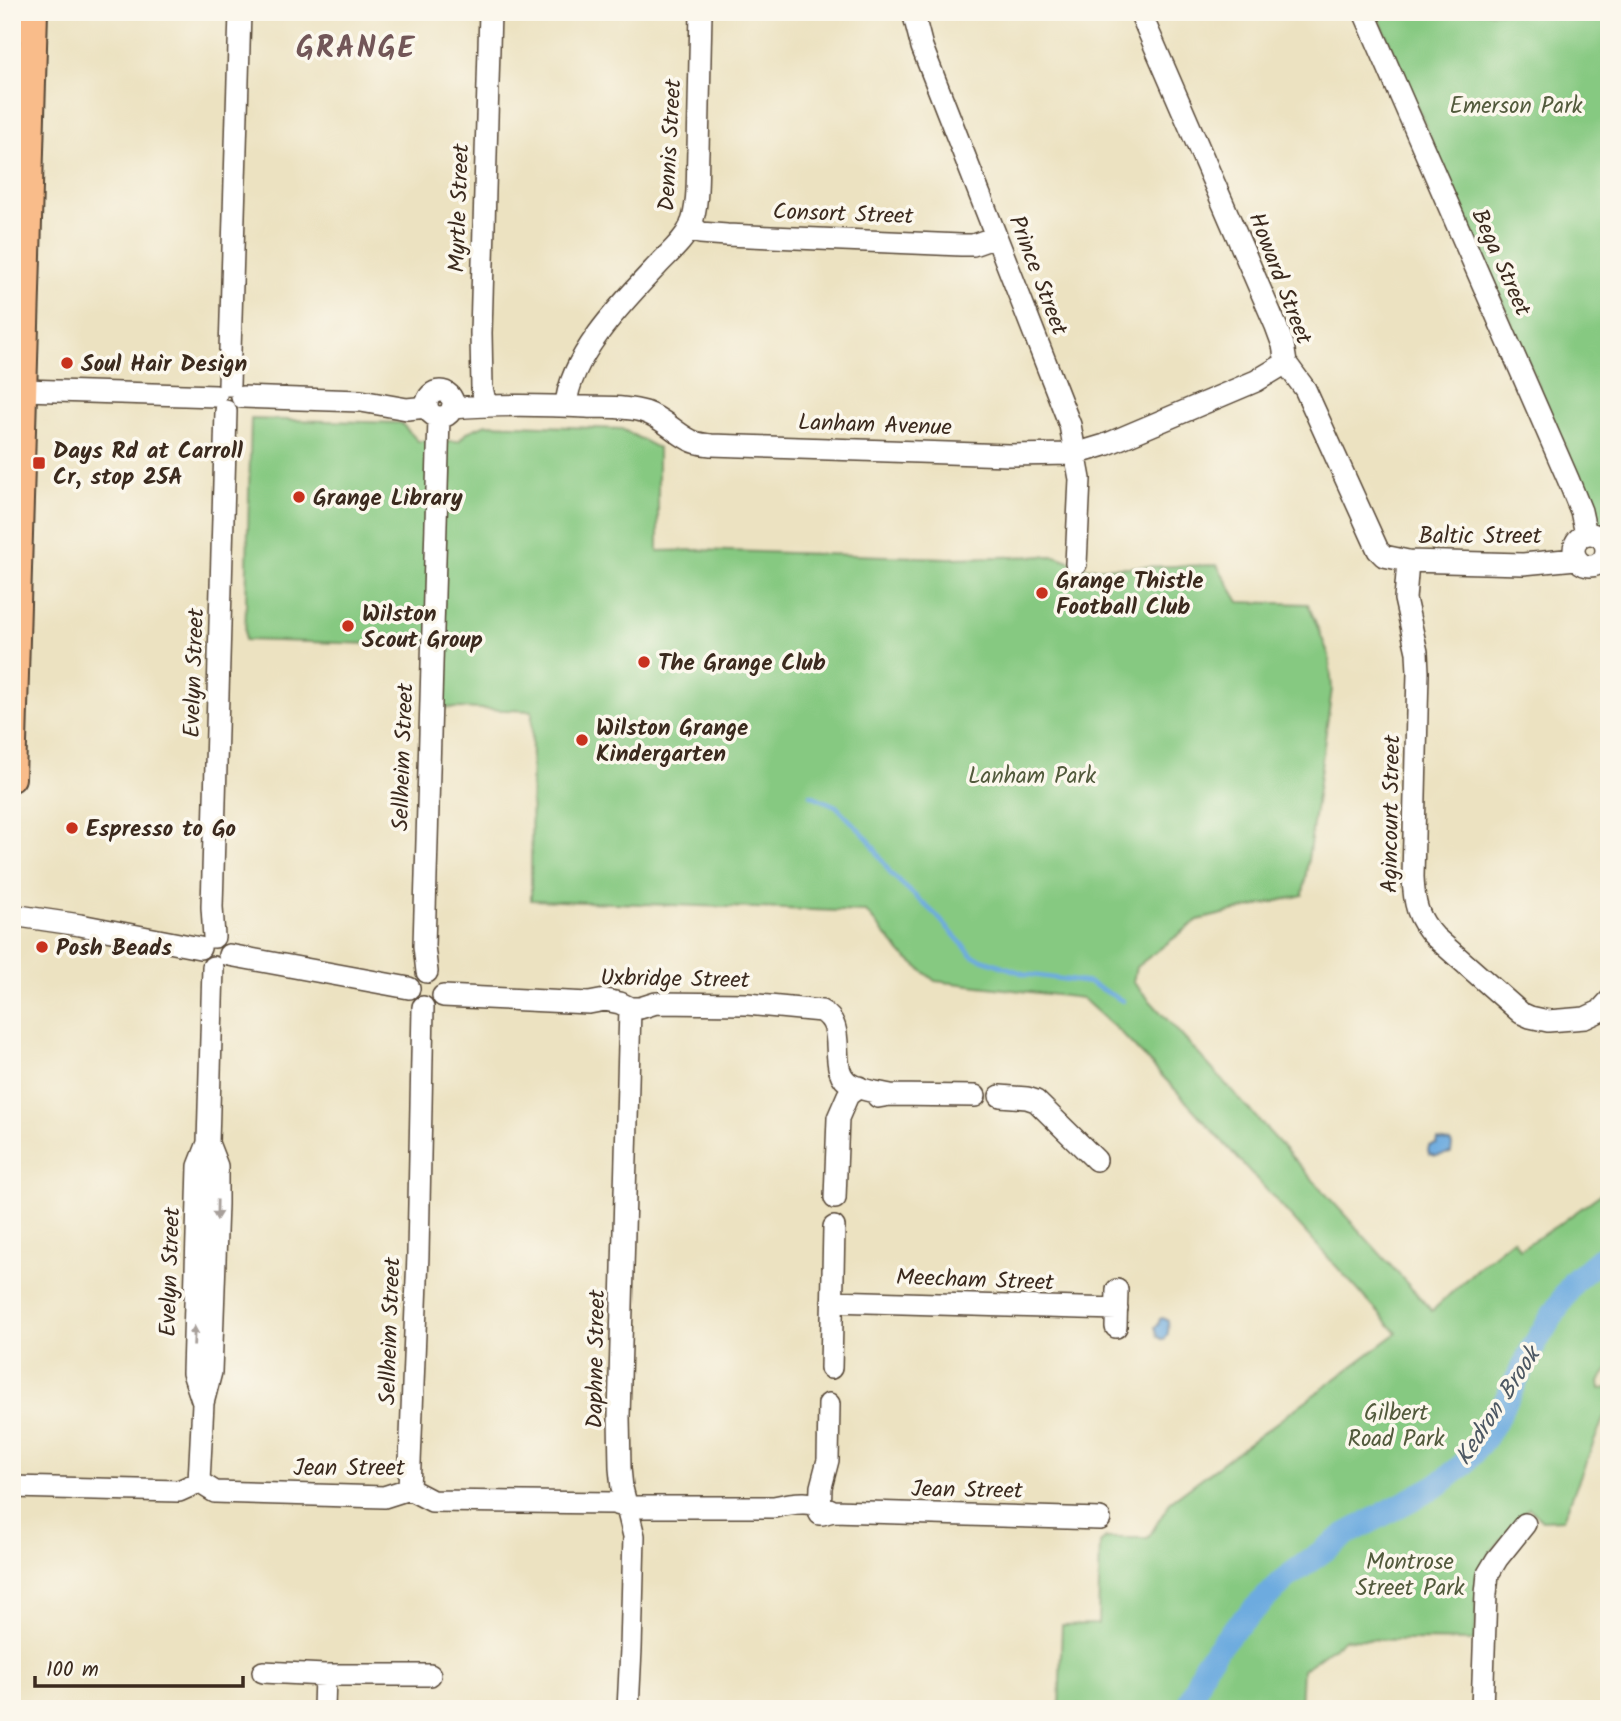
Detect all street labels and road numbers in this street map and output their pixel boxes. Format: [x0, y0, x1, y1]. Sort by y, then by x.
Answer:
street label: Dennis Street [650, 77, 692, 212]
street label: Myrtle Street [440, 142, 480, 273]
street label: Consort Street [772, 195, 915, 235]
street label: Bega Street [1460, 203, 1540, 323]
street label: Howard Street [1237, 207, 1321, 351]
street label: Prince Street [998, 210, 1077, 342]
street label: Lanham Avenue [797, 405, 952, 447]
street label: Baltic Street [1418, 519, 1543, 555]
street label: Evelyn Street [175, 607, 215, 739]
street label: Sellheim Street [383, 681, 425, 832]
street label: Agincourt Street [1373, 733, 1411, 894]
street label: Uxbridge Street [600, 961, 751, 999]
street label: Evelyn Street [151, 1206, 191, 1338]
street label: Sellheim Street [370, 1255, 412, 1406]
street label: Meecham Street [895, 1260, 1056, 1302]
street label: Daphne Street [578, 1288, 616, 1429]
street label: Jean Street [293, 1451, 406, 1487]
street label: Jean Street [911, 1472, 1024, 1510]

